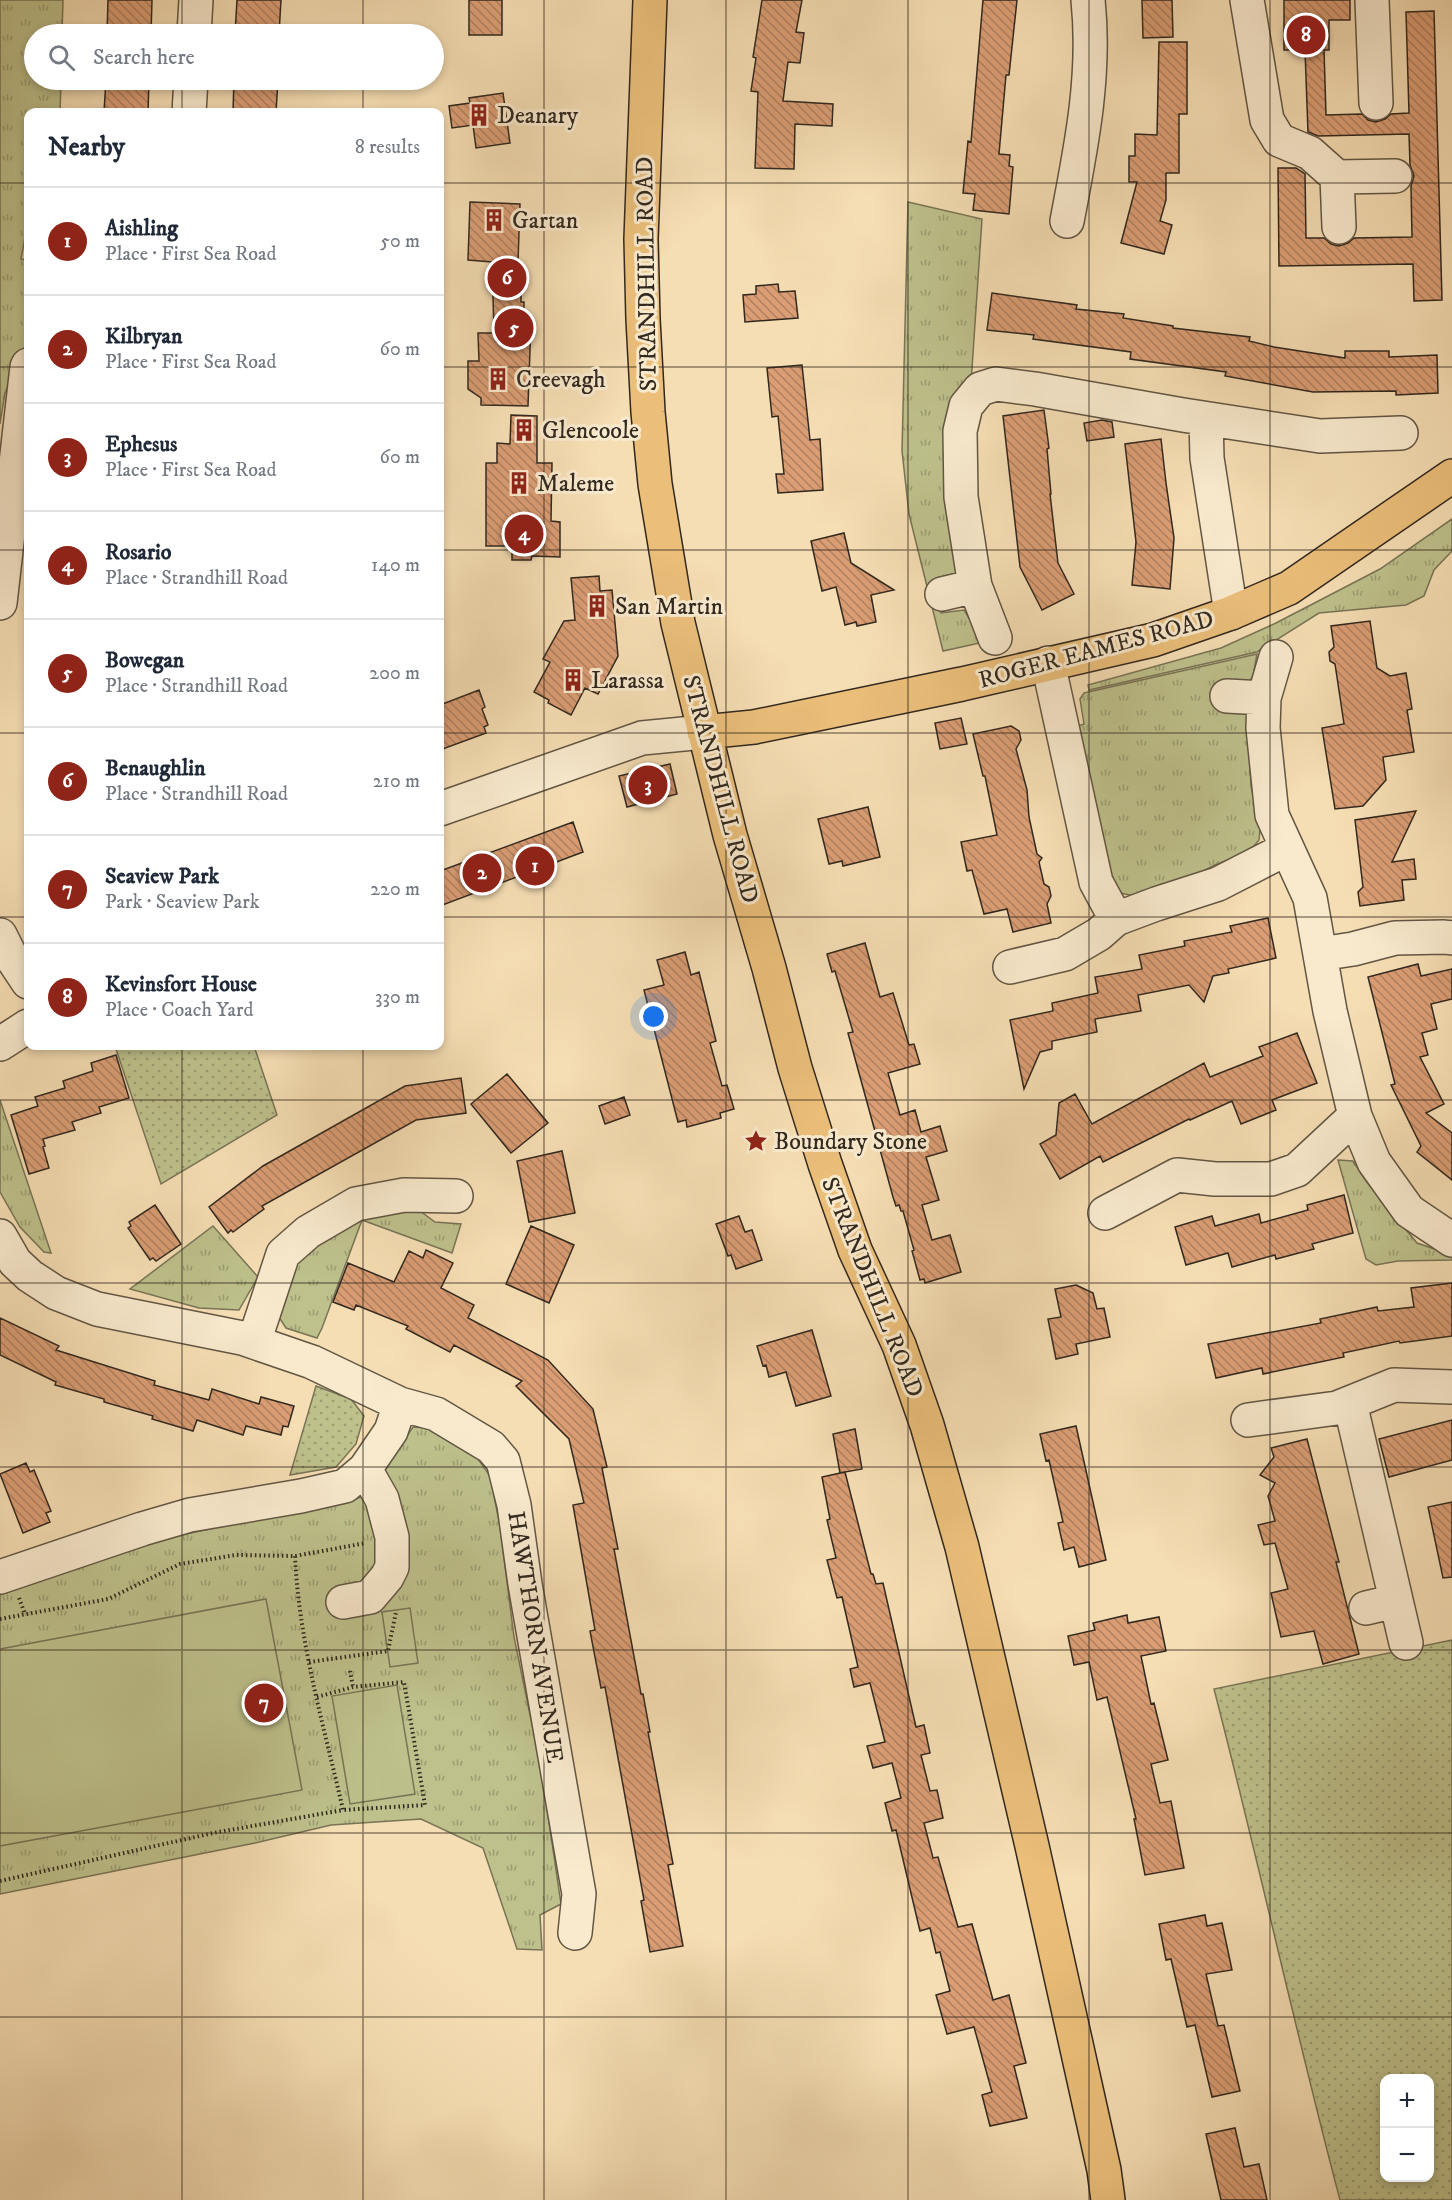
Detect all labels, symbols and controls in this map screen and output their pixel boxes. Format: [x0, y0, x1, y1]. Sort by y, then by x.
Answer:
pin: 8 [1286, 12, 1326, 57]
search box [24, 24, 444, 90]
icon: search [45, 41, 78, 74]
text: Search here [93, 44, 195, 71]
place label: Deanary [497, 101, 579, 131]
building icon: Deanary [466, 102, 492, 128]
text: Nearby [48, 131, 125, 164]
text: 8 results [355, 135, 420, 160]
street label: STRANDHILL ROAD [630, 156, 664, 392]
place label: Gartan [512, 206, 579, 236]
building icon: Gartan [481, 207, 507, 233]
text: Aishling [105, 215, 178, 242]
text: 1 [64, 229, 71, 254]
text: 50 m [380, 229, 420, 254]
text: Place · First Sea Road [105, 242, 277, 267]
pin: 6 [488, 256, 526, 300]
pin: 5 [494, 306, 534, 350]
text: Kilbryan [105, 323, 182, 350]
text: 2 [63, 337, 72, 362]
text: 60 m [380, 337, 420, 362]
text: Place · First Sea Road [105, 350, 277, 375]
place label: Creevagh [516, 365, 606, 395]
building icon: Creevagh [485, 366, 511, 392]
place label: Glencoole [542, 416, 639, 446]
building icon: Glencoole [511, 417, 537, 443]
text: Ephesus [105, 431, 177, 458]
text: 3 [64, 445, 71, 470]
text: 60 m [380, 445, 420, 470]
text: Place · First Sea Road [105, 458, 277, 483]
place label: Maleme [537, 469, 614, 499]
building icon: Maleme [506, 470, 532, 496]
pin: 4 [504, 512, 544, 556]
text: Rosario [105, 539, 171, 566]
text: 4 [62, 553, 73, 578]
text: 140 m [371, 553, 420, 578]
text: Place · Strandhill Road [105, 566, 288, 591]
place label: San Martin [615, 592, 723, 622]
building icon: San Martin [584, 593, 610, 619]
street label: ROGER EAMES ROAD [975, 604, 1217, 696]
text: Bowegan [105, 647, 184, 674]
text: 5 [63, 661, 72, 686]
text: 200 m [369, 661, 420, 686]
place label: Larassa [591, 666, 665, 696]
building icon: Larassa [560, 667, 586, 693]
street label: STRANDHILL ROAD [675, 672, 765, 907]
text: Place · Strandhill Road [105, 674, 288, 699]
text: Benaughlin [105, 755, 206, 782]
pin: 3 [628, 762, 668, 808]
text: 6 [62, 769, 73, 794]
text: 210 m [373, 769, 420, 794]
text: Place · Strandhill Road [105, 782, 288, 807]
pin: 1 [516, 844, 554, 888]
pin: 2 [462, 850, 502, 896]
text: Seaview Park [105, 863, 219, 890]
text: 7 [62, 877, 73, 902]
text: 220 m [370, 877, 420, 902]
text: Park · Seaview Park [105, 890, 260, 915]
text: Kevinsfort House [105, 971, 257, 998]
text: 8 [62, 985, 73, 1010]
text: 330 m [375, 985, 420, 1010]
text: Place · Coach Yard [105, 998, 253, 1023]
your location [639, 1002, 668, 1031]
place label: Boundary Stone [774, 1127, 927, 1157]
place icon: Boundary Stone [743, 1128, 769, 1154]
street label: STRANDHILL ROAD [814, 1173, 930, 1402]
street label: HAWTHORN AVENUE [500, 1509, 570, 1765]
pin: 7 [244, 1680, 284, 1726]
map controls [1380, 2074, 1434, 2182]
button: + [1380, 2074, 1434, 2128]
button: − [1380, 2128, 1434, 2182]

